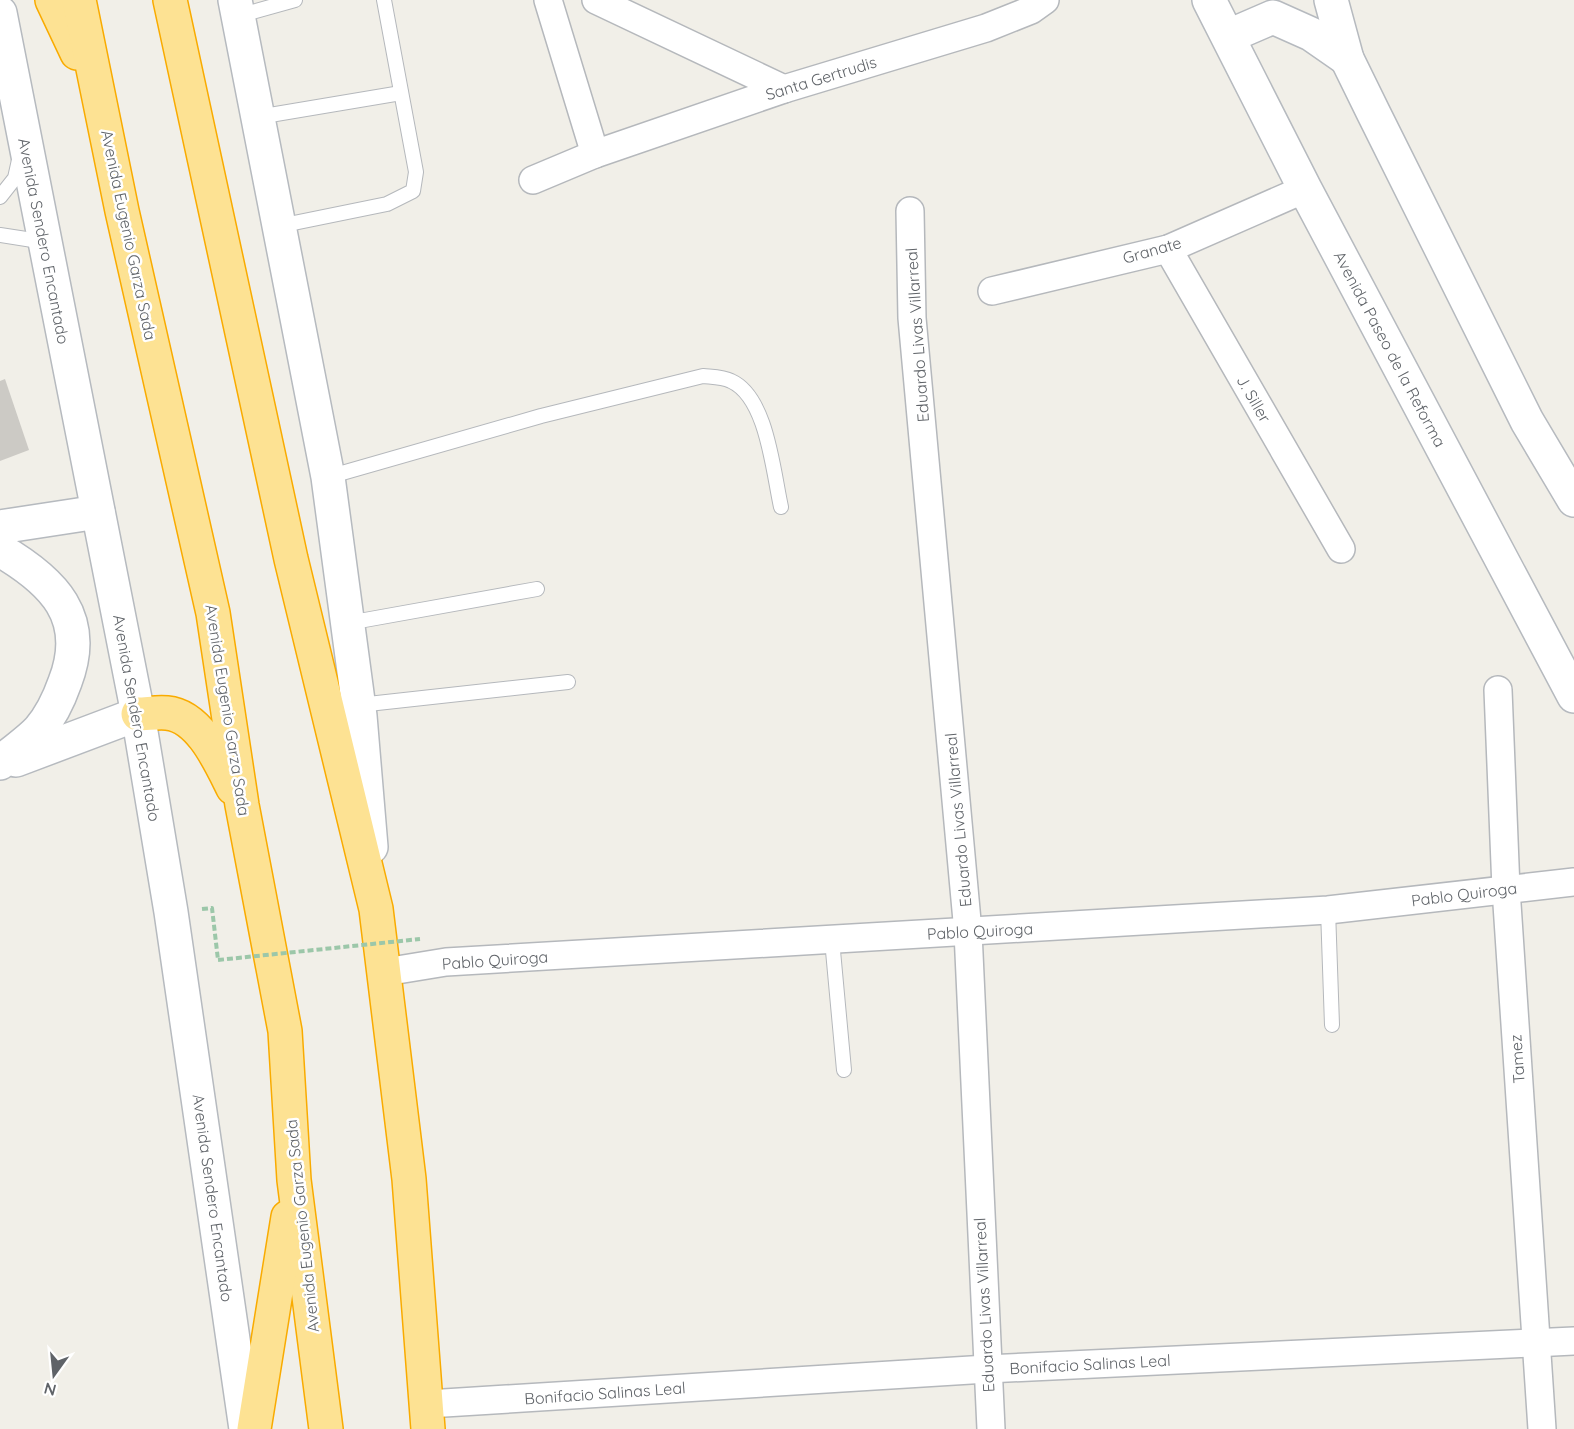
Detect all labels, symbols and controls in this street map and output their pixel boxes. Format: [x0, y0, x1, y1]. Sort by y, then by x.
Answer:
street label: Santa Gertrudis [763, 52, 879, 104]
street label: Avenida Eugenio Garza Sada [97, 128, 161, 342]
street label: Avenida Sendero Encantado [14, 136, 74, 346]
street label: Granate [1120, 232, 1184, 268]
street label: Eduardo Livas Villarreal [901, 247, 933, 423]
street label: Avenida Paseo de la Reforma [1330, 247, 1450, 451]
street label: J. Siller [1233, 372, 1275, 426]
street label: Avenida Eugenio Garza Sada [201, 603, 255, 817]
street label: Avenida Sendero Encantado [109, 613, 165, 823]
street label: Eduardo Livas Villarreal [940, 732, 976, 908]
street label: Pablo Quiroga [1410, 878, 1518, 910]
street label: Pablo Quiroga [926, 918, 1034, 944]
street label: Pablo Quiroga [441, 946, 549, 974]
street label: Tamez [1505, 1034, 1529, 1084]
street label: Avenida Sendero Encantado [189, 1093, 237, 1303]
street label: Avenida Eugenio Garza Sada [281, 1119, 323, 1333]
street label: Eduardo Livas Villarreal [969, 1217, 999, 1393]
north arrow [24, 1345, 84, 1405]
street label: Bonifacio Salinas Leal [1009, 1350, 1171, 1378]
street label: Bonifacio Salinas Leal [524, 1377, 686, 1409]
text: N [42, 1378, 58, 1401]

